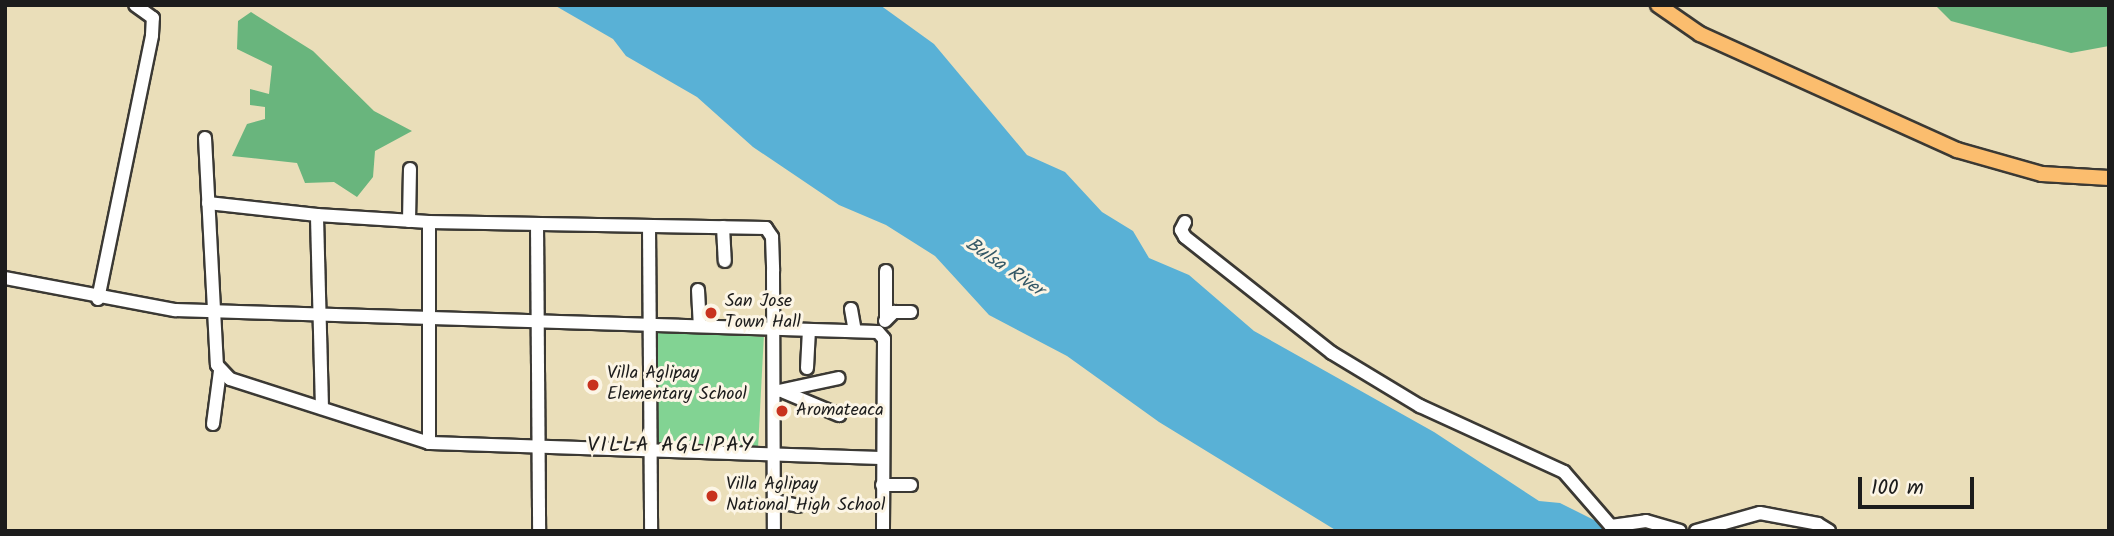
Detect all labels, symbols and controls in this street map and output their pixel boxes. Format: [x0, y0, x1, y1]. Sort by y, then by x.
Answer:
water label: Bulsa River [961, 234, 1047, 302]
place label: San Jose Town Hall [725, 292, 801, 334]
marker: San Jose Town Hall [703, 305, 719, 321]
place label: Villa Aglipay Elementary School [607, 364, 747, 406]
marker: Villa Aglipay Elementary School [585, 377, 601, 393]
place label: Aromateaca [796, 400, 884, 422]
marker: Aromateaca [774, 403, 790, 419]
district label: VILLA AGLIPAY [589, 433, 753, 459]
scale bar [1862, 462, 1978, 506]
text: 100 m [1871, 472, 1924, 505]
place label: Villa Aglipay National High School [726, 475, 885, 518]
marker: Villa Aglipay National High School [704, 488, 720, 504]

